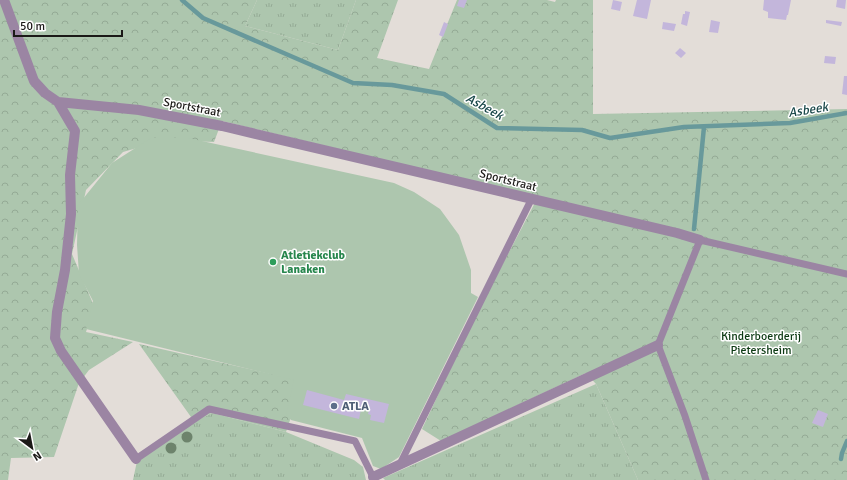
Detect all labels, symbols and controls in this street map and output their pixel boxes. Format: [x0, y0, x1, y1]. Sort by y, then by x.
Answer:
scale bar [14, 12, 122, 38]
text: 50 m [20, 19, 45, 34]
water label: Asbeek [463, 90, 507, 124]
street label: Sportstraat [162, 95, 222, 120]
water label: Asbeek [787, 99, 831, 121]
street label: Sportstraat [478, 166, 538, 195]
place label: Atletiekclub Lanaken [281, 248, 345, 277]
marker: Atletiekclub Lanaken [268, 257, 278, 267]
park label: Kinderboerderij Pietersheim [721, 329, 801, 358]
place label: ATLA [342, 399, 369, 414]
marker: ATLA [329, 401, 339, 411]
north arrow [12, 428, 52, 468]
text: N [30, 449, 44, 464]

